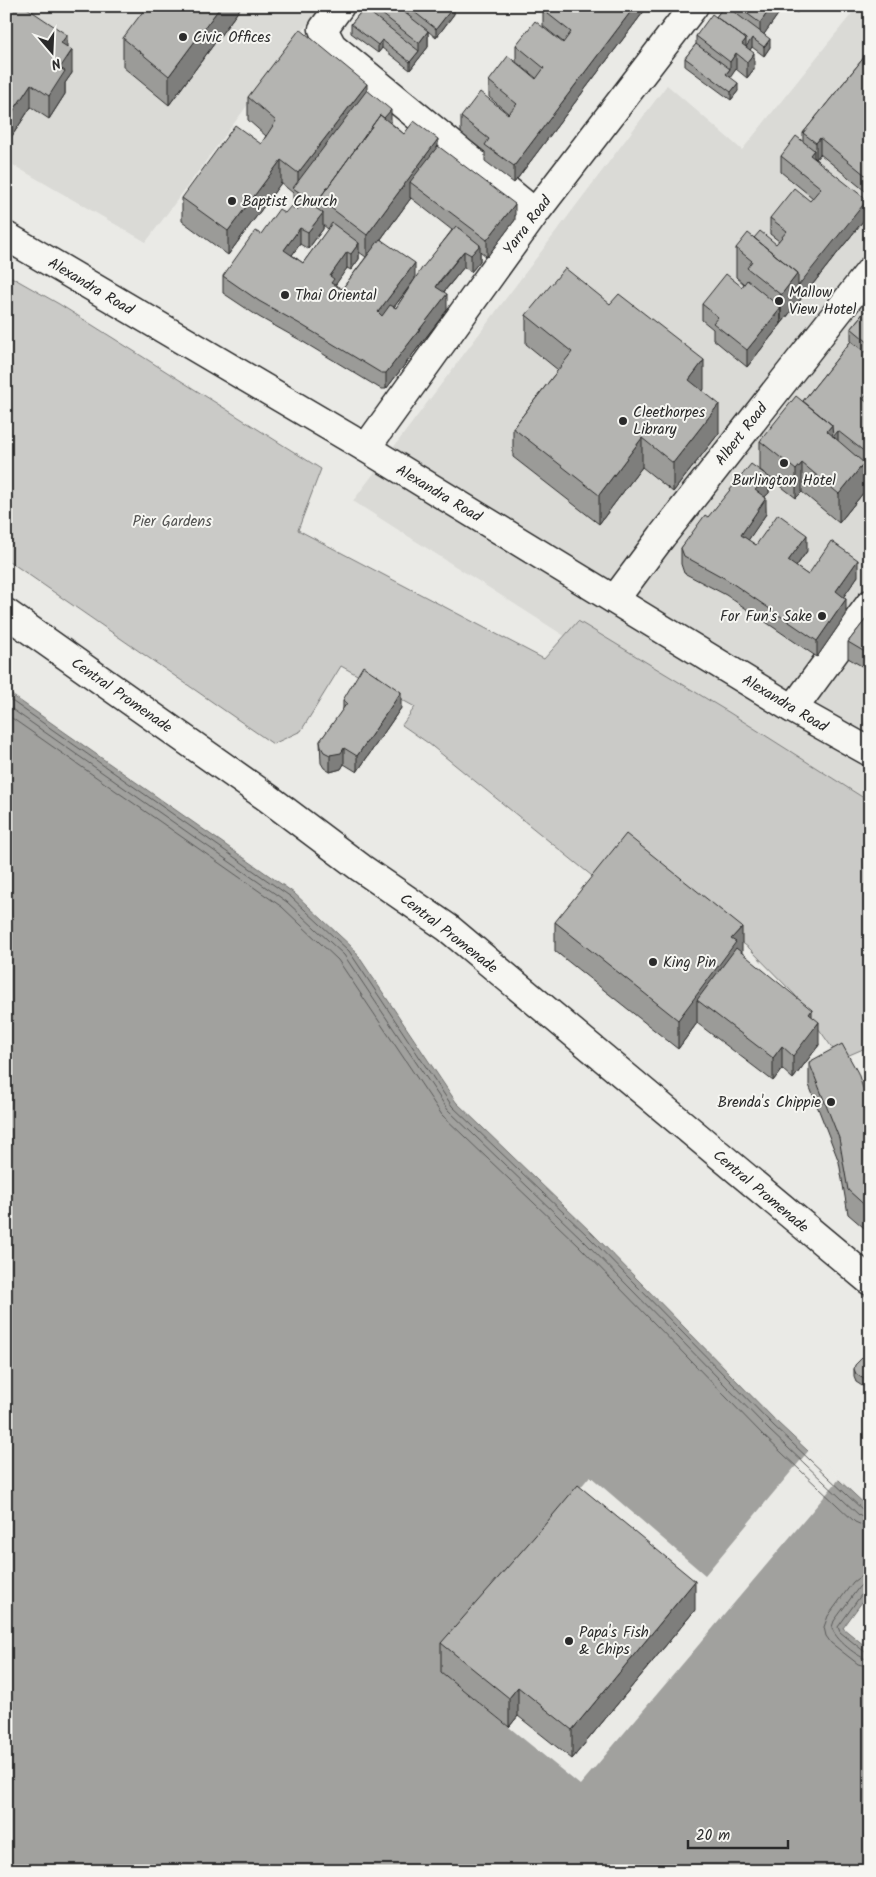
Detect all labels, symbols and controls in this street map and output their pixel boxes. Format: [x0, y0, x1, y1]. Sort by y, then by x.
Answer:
place label: Civic Offices [193, 26, 271, 50]
north arrow [28, 28, 78, 78]
marker: Civic Offices [177, 31, 189, 43]
text: N [48, 52, 64, 75]
place label: Baptist Church [242, 190, 337, 214]
street label: Yarra Road [498, 191, 558, 260]
marker: Baptist Church [226, 195, 238, 207]
street label: Alexandra Road [43, 252, 138, 322]
place label: Mallow View Hotel [789, 281, 857, 322]
place label: Thai Oriental [295, 284, 377, 308]
marker: Thai Oriental [279, 289, 291, 301]
marker: Mallow View Hotel [773, 295, 785, 307]
street label: Albert Road [709, 398, 774, 471]
place label: Cleethorpes Library [633, 401, 706, 442]
marker: Cleethorpes Library [617, 415, 629, 427]
marker: Burlington Hotel [778, 457, 790, 469]
street label: Alexandra Road [391, 459, 486, 529]
place label: Burlington Hotel [732, 469, 836, 493]
park label: Pier Gardens [132, 510, 212, 534]
place label: For Fun's Sake [720, 605, 812, 629]
marker: For Fun's Sake [816, 610, 828, 622]
street label: Central Promenade [66, 652, 177, 740]
street label: Alexandra Road [737, 669, 832, 739]
street label: Central Promenade [394, 888, 503, 980]
place label: King Pin [663, 951, 716, 975]
marker: King Pin [647, 956, 659, 968]
place label: Brenda's Chippie [717, 1091, 821, 1115]
marker: Brenda's Chippie [825, 1096, 837, 1108]
street label: Central Promenade [707, 1144, 814, 1239]
place label: Papa's Fish & Chips [579, 1621, 649, 1662]
marker: Papa's Fish & Chips [563, 1635, 575, 1647]
scale bar [688, 1817, 788, 1849]
text: 20 m [696, 1824, 730, 1848]

